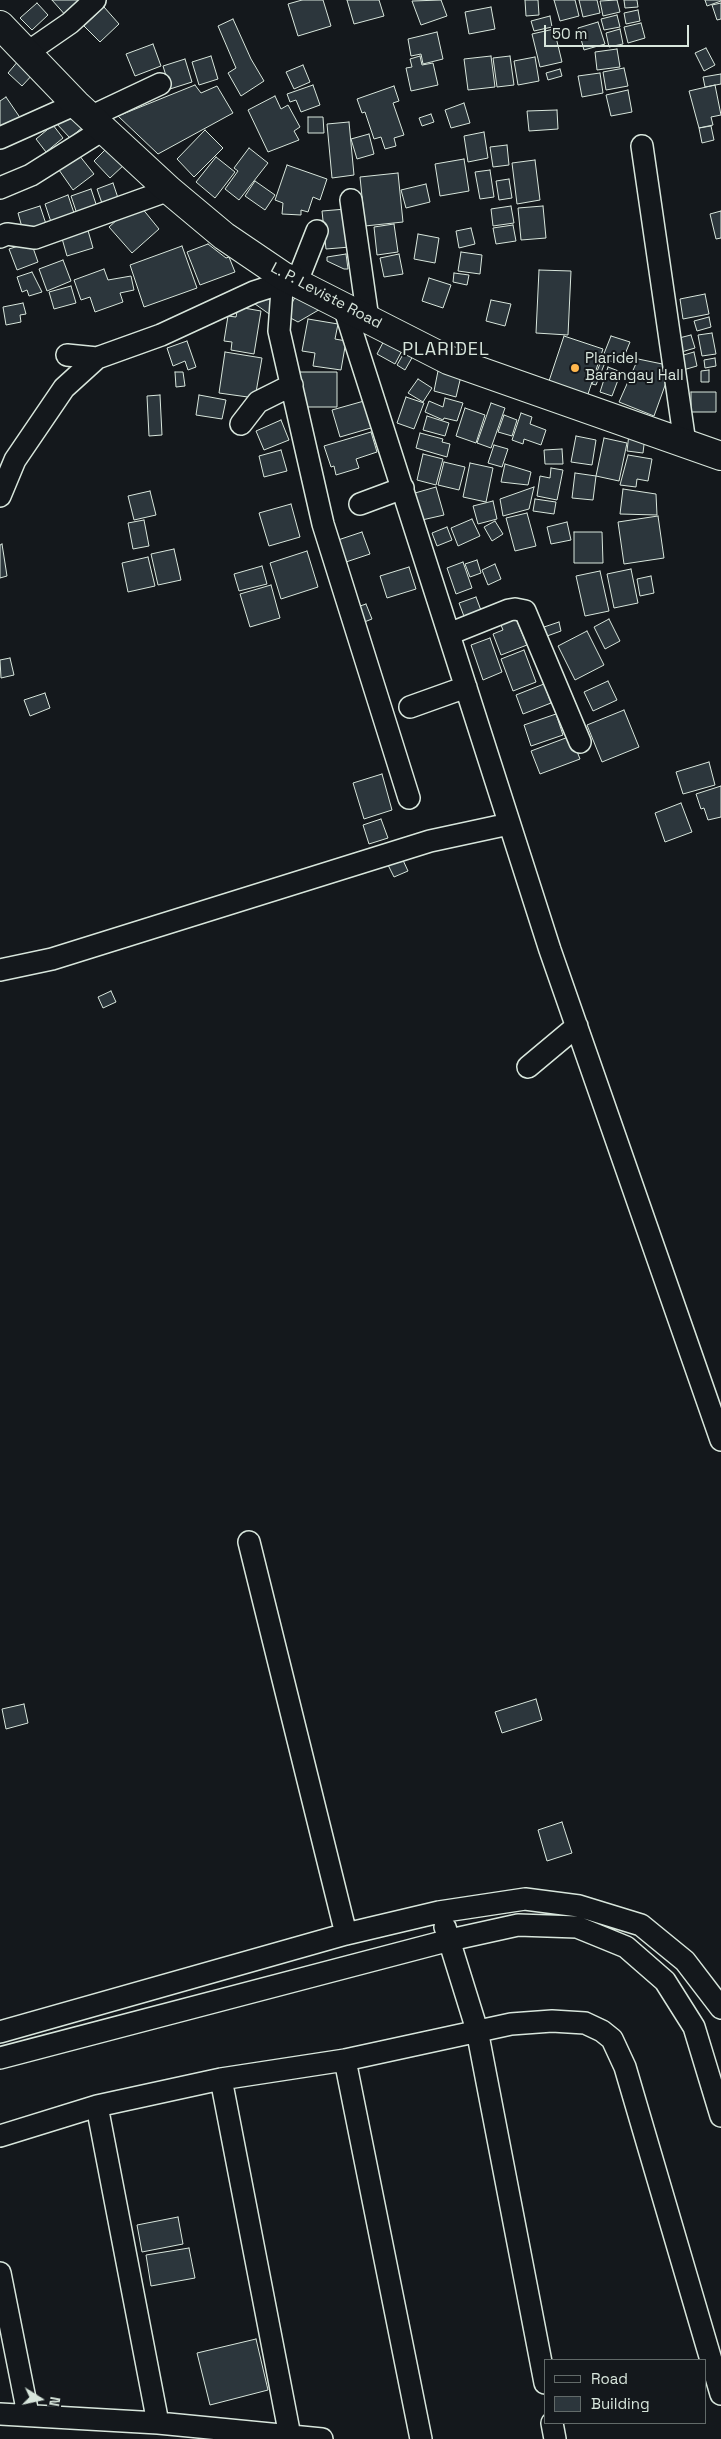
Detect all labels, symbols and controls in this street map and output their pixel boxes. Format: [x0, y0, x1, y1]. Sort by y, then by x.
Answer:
scale bar [546, 15, 691, 47]
text: 50 m [552, 24, 587, 43]
street label: L. P. Leviste Road [267, 259, 385, 333]
district label: PLARIDEL [401, 339, 491, 361]
place label: Plaridel Barangay Hall [585, 350, 684, 385]
marker: Plaridel Barangay Hall [569, 362, 581, 374]
legend [544, 2359, 706, 2424]
text: Road [591, 2369, 628, 2388]
north arrow [15, 2374, 65, 2424]
text: Building [591, 2394, 650, 2413]
text: N [45, 2395, 64, 2408]

